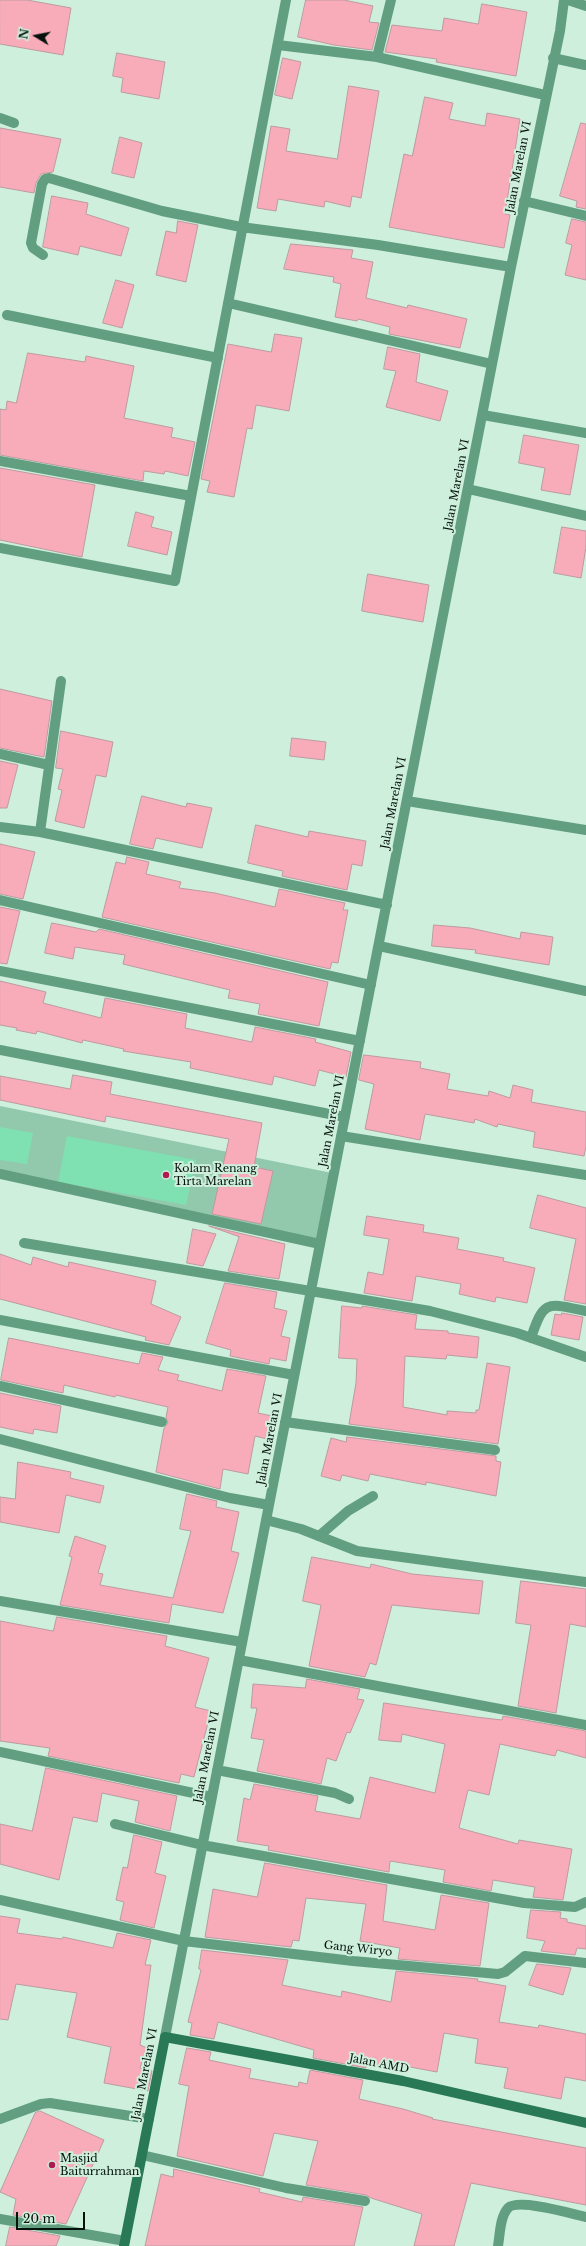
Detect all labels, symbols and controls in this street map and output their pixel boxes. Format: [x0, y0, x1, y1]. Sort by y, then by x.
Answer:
north arrow [16, 16, 56, 56]
text: N [16, 28, 32, 40]
street label: Jalan Marelan VI [504, 120, 534, 214]
street label: Jalan Marelan VI [442, 438, 472, 532]
street label: Jalan Marelan VI [379, 756, 409, 850]
street label: Jalan Marelan VI [317, 1074, 347, 1168]
place label: Kolam Renang Tirta Marelan [174, 1162, 257, 1188]
marker: Kolam Renang Tirta Marelan [161, 1170, 171, 1180]
street label: Jalan Marelan VI [255, 1392, 285, 1486]
street label: Jalan Marelan VI [192, 1710, 222, 1804]
street label: Gang Wiryo [323, 1939, 393, 1959]
street label: Jalan Marelan VI [130, 2027, 160, 2121]
street label: Jalan AMD [348, 2052, 410, 2076]
place label: Masjid Baiturrahman [60, 2152, 139, 2178]
marker: Masjid Baiturrahman [47, 2160, 57, 2170]
scale bar [18, 2204, 87, 2230]
text: 20 m [23, 2211, 55, 2226]

